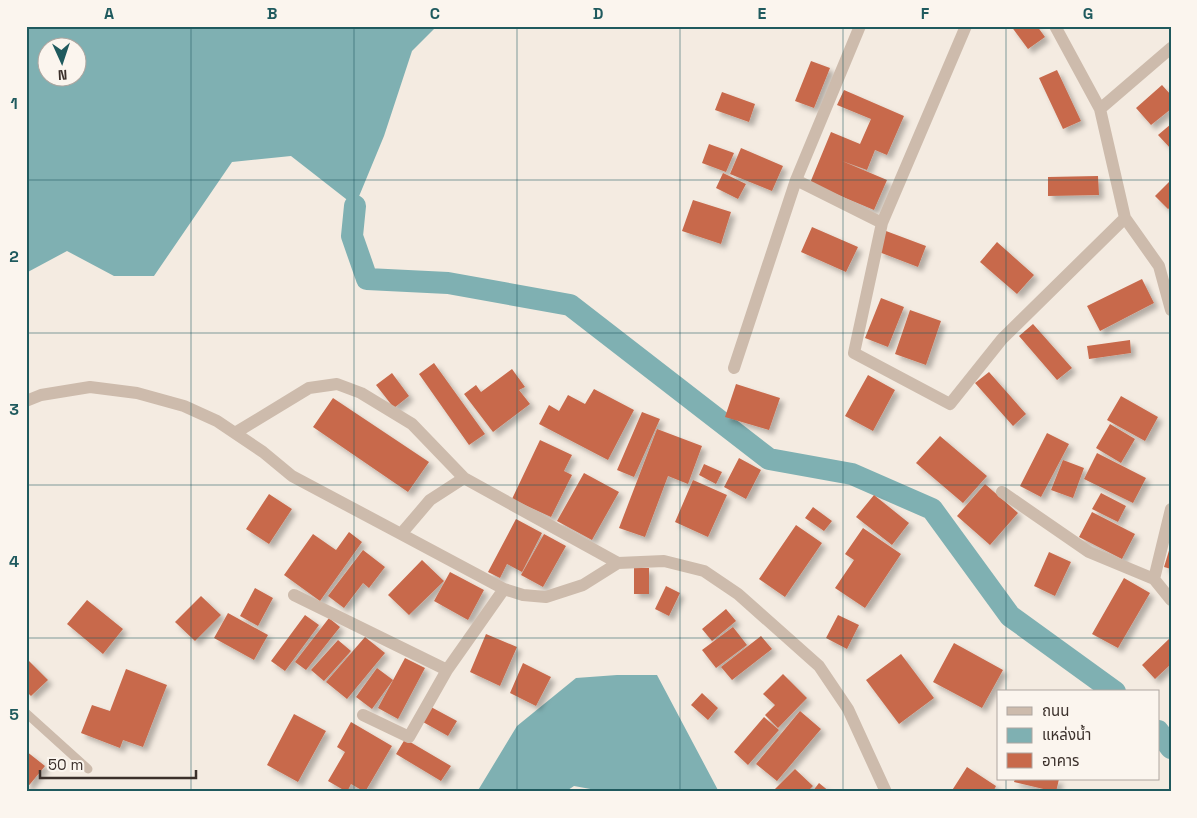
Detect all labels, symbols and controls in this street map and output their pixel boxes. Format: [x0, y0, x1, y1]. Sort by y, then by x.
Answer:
text: A [104, 3, 114, 24]
text: B [267, 3, 277, 24]
text: C [430, 3, 440, 24]
text: D [593, 3, 603, 24]
text: E [758, 3, 767, 24]
text: F [921, 3, 930, 24]
text: G [1083, 3, 1093, 24]
north arrow [38, 38, 88, 88]
text: N [58, 66, 68, 84]
text: 1 [10, 93, 18, 114]
text: 2 [9, 246, 19, 267]
text: 3 [9, 399, 19, 420]
text: 4 [9, 551, 19, 572]
legend [997, 690, 1160, 780]
text: ถนน [1042, 701, 1069, 720]
text: 5 [9, 704, 19, 725]
text: แหล่งน้ำ [1042, 724, 1091, 744]
scale bar [40, 748, 196, 780]
text: อาคาร [1042, 751, 1079, 770]
text: 50 m [48, 755, 83, 774]

